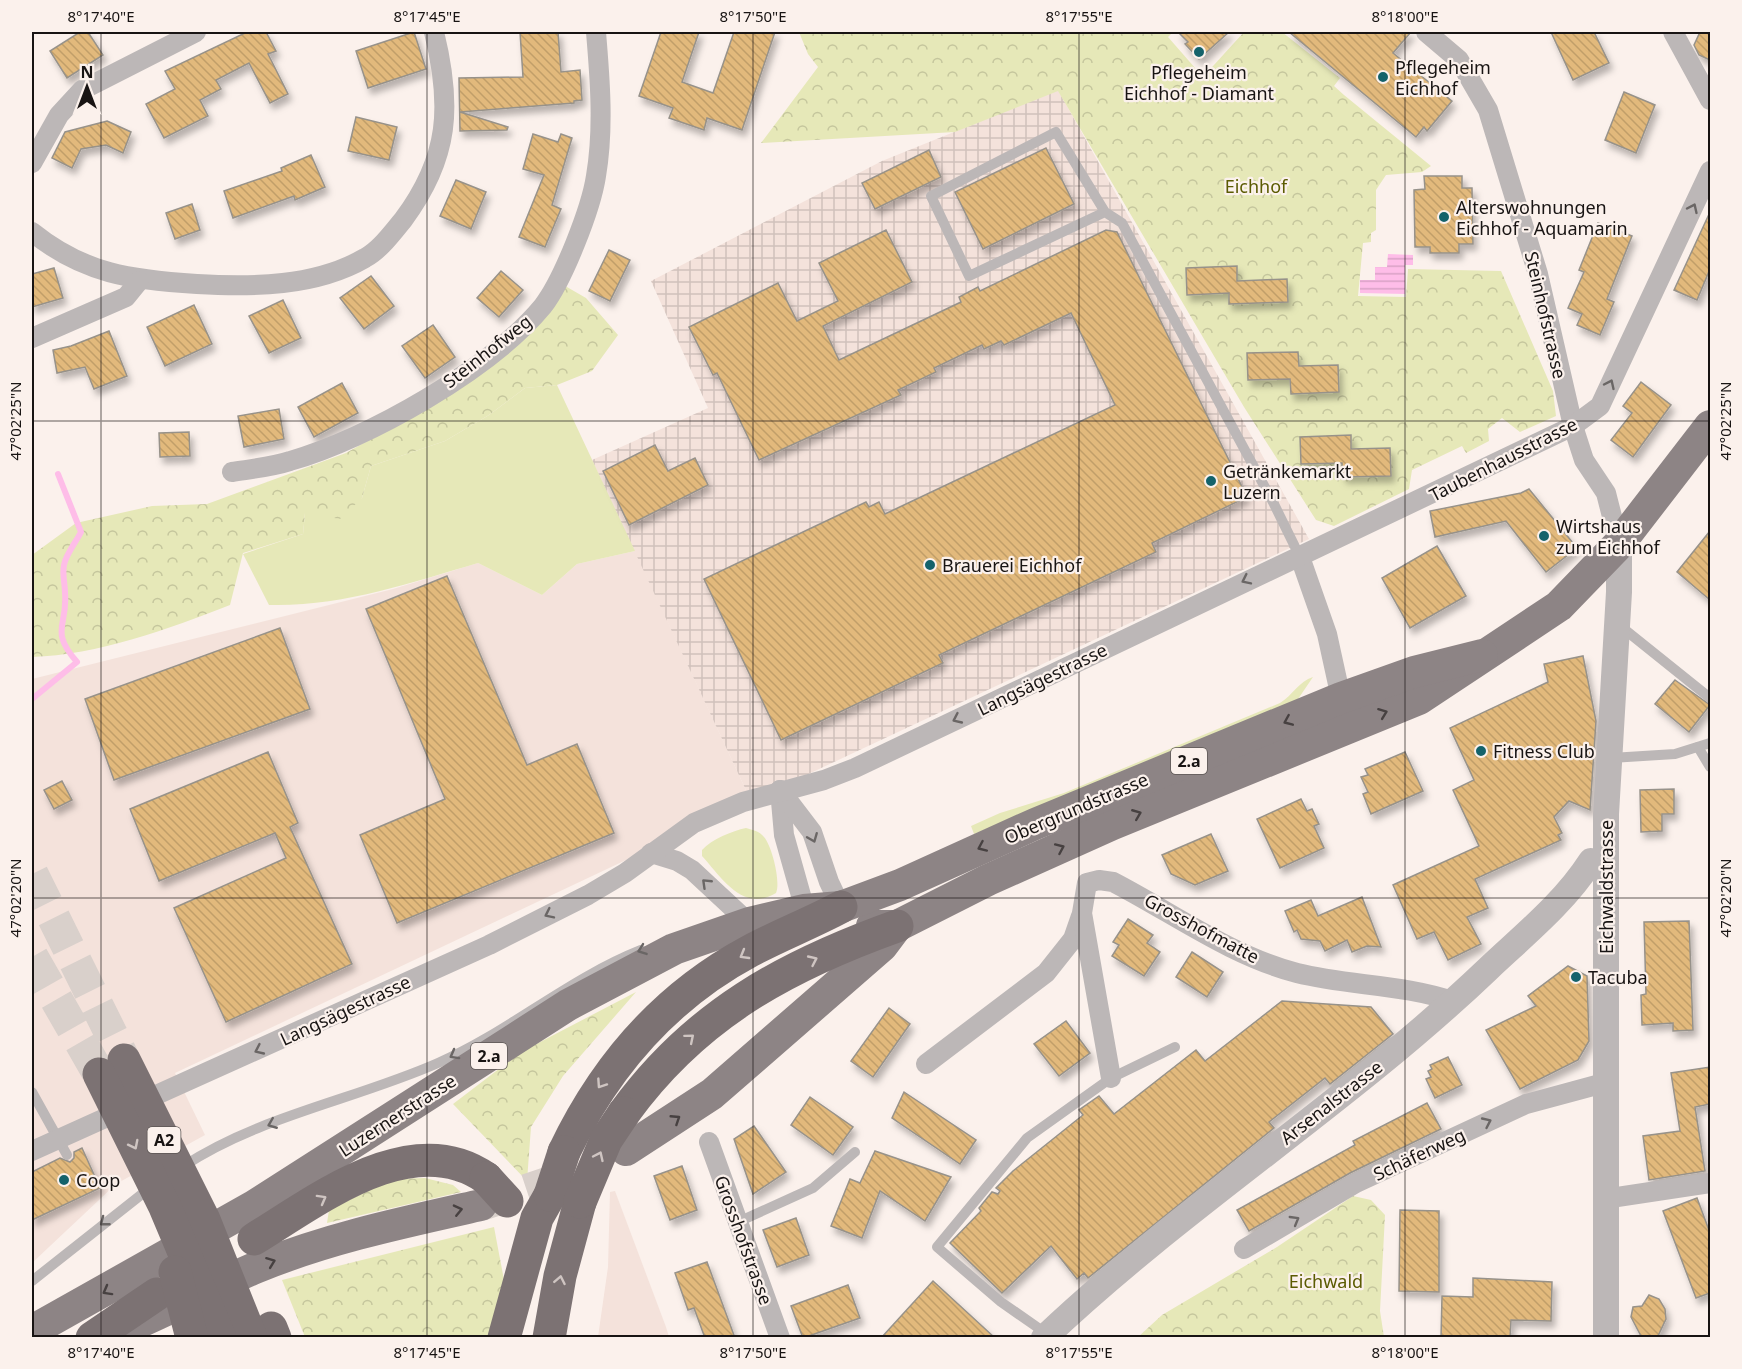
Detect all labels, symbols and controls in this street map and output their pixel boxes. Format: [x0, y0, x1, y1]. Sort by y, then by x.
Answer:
text: 8°17'40"E [67, 6, 135, 26]
text: 8°17'45"E [393, 6, 461, 26]
text: 8°17'50"E [719, 6, 787, 26]
text: 8°17'55"E [1045, 6, 1113, 26]
text: 8°18'00"E [1371, 6, 1439, 26]
marker: Pflegeheim Eichhof - Diamant [1192, 45, 1206, 59]
place label: Pflegeheim Eichhof [1395, 55, 1491, 100]
north arrow [57, 57, 117, 117]
place label: Pflegeheim Eichhof - Diamant [1124, 60, 1275, 105]
text: N [80, 61, 94, 83]
marker: Pflegeheim Eichhof [1376, 70, 1390, 84]
park label: Eichhof [1225, 174, 1288, 198]
place label: Alterswohnungen Eichhof - Aquamarin [1456, 195, 1628, 240]
one-way arrow [1686, 203, 1698, 214]
marker: Alterswohnungen Eichhof - Aquamarin [1437, 210, 1451, 224]
street label: Steinhofstrasse [1520, 249, 1572, 381]
street label: Steinhofweg [438, 309, 536, 393]
one-way arrow [1603, 380, 1615, 391]
text: 47°02'25"N [5, 382, 25, 460]
text: 47°02'25"N [1715, 382, 1735, 460]
street label: Taubenhausstrasse [1425, 411, 1581, 507]
place label: Getränkemarkt Luzern [1223, 459, 1352, 504]
marker: Getränkemarkt Luzern [1204, 474, 1218, 488]
place label: Wirtshaus zum Eichhof [1556, 514, 1661, 559]
marker: Wirtshaus zum Eichhof [1537, 529, 1551, 543]
place label: Brauerei Eichhof [942, 553, 1082, 577]
marker: Brauerei Eichhof [923, 558, 937, 572]
one-way arrow [1242, 573, 1253, 584]
street label: Langsägestrasse [973, 637, 1111, 721]
one-way arrow [1377, 708, 1388, 721]
one-way arrow [952, 712, 963, 724]
one-way arrow [1283, 714, 1294, 726]
place label: Fitness Club [1493, 739, 1595, 763]
marker: Fitness Club [1474, 744, 1488, 758]
road number: 2.a [1171, 748, 1207, 774]
street label: Obergrundstrasse [1000, 767, 1152, 849]
one-way arrow [1130, 809, 1141, 821]
street label: Eichwaldstrasse [1594, 820, 1618, 954]
one-way arrow [806, 831, 818, 842]
one-way arrow [977, 840, 988, 852]
one-way arrow [1053, 843, 1064, 855]
text: 47°02'20"N [5, 859, 25, 937]
text: 47°02'20"N [1715, 859, 1735, 937]
one-way arrow [703, 880, 714, 891]
street label: Grosshofmatte [1140, 888, 1264, 968]
one-way arrow [545, 907, 556, 919]
one-way arrow [638, 943, 649, 955]
one-way arrow [740, 947, 751, 959]
one-way arrow [807, 955, 818, 967]
place label: Tacuba [1588, 965, 1648, 989]
street label: Langsägestrasse [276, 969, 414, 1051]
marker: Tacuba [1569, 970, 1583, 984]
one-way arrow [683, 1034, 694, 1045]
one-way arrow [254, 1043, 265, 1055]
road number: 2.a [471, 1043, 507, 1069]
one-way arrow [450, 1048, 460, 1059]
street label: Arsenalstrasse [1275, 1055, 1387, 1149]
street label: Luzernerstrasse [334, 1068, 460, 1162]
one-way arrow [597, 1078, 608, 1089]
one-way arrow [670, 1115, 680, 1127]
one-way arrow [267, 1117, 278, 1129]
one-way arrow [1481, 1118, 1492, 1130]
street label: Schäferweg [1369, 1122, 1469, 1186]
road number: A2 [148, 1127, 180, 1153]
one-way arrow [127, 1138, 138, 1149]
one-way arrow [592, 1152, 604, 1163]
place label: Coop [76, 1168, 120, 1192]
street label: Grosshofstrasse [709, 1172, 779, 1308]
marker: Coop [57, 1173, 71, 1187]
one-way arrow [316, 1195, 326, 1206]
one-way arrow [453, 1204, 463, 1217]
one-way arrow [100, 1214, 111, 1225]
one-way arrow [1288, 1215, 1299, 1227]
one-way arrow [265, 1257, 276, 1270]
park label: Eichwald [1289, 1269, 1363, 1293]
one-way arrow [553, 1275, 566, 1285]
one-way arrow [103, 1283, 113, 1295]
text: 8°17'40"E [67, 1342, 135, 1362]
text: 8°17'45"E [393, 1342, 461, 1362]
text: 8°17'50"E [719, 1342, 787, 1362]
text: 8°17'55"E [1045, 1342, 1113, 1362]
text: 8°18'00"E [1371, 1342, 1439, 1362]

